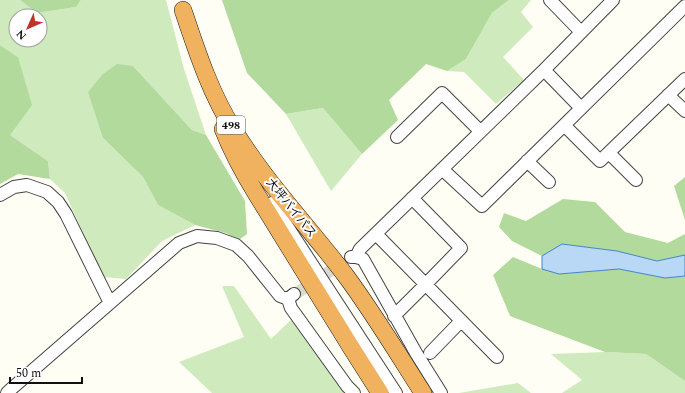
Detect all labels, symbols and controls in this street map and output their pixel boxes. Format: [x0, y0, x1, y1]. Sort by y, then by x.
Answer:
north arrow [8, 8, 48, 48]
text: N [12, 26, 30, 44]
road number: 498 [217, 116, 245, 134]
street label: 大坪バイパス [261, 174, 321, 242]
scale bar [10, 359, 82, 385]
text: 50 m [16, 364, 41, 383]

